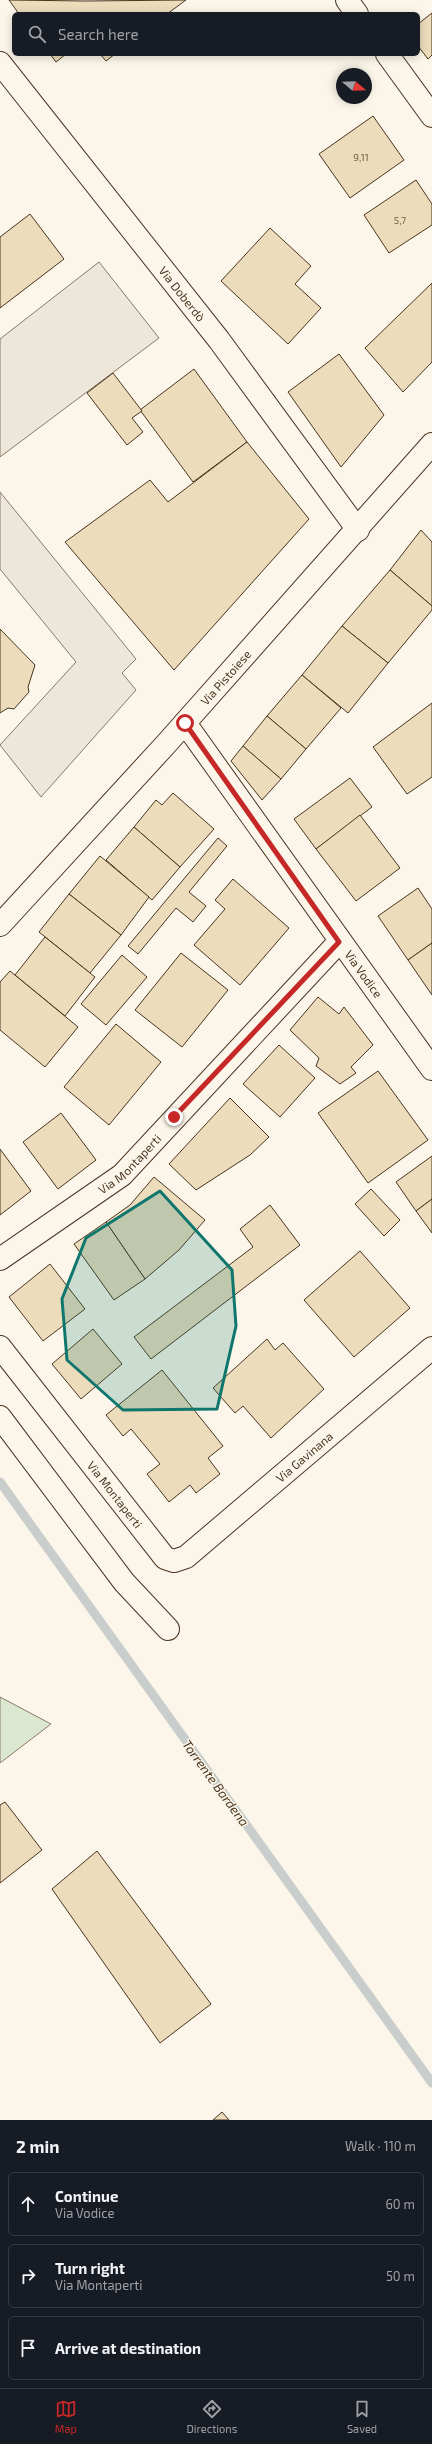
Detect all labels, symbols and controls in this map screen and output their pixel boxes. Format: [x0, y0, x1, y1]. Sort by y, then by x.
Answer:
search box [12, 12, 420, 56]
icon: search [26, 23, 48, 45]
text: Search here [58, 25, 139, 43]
north arrow [336, 68, 372, 104]
house number: 9,11 [353, 151, 369, 163]
house number: 5,7 [394, 214, 406, 226]
street label: Via Doberdò [156, 263, 208, 324]
street label: Via Pistoiese [197, 647, 254, 708]
route start [176, 714, 194, 732]
street label: Via Vodice [342, 947, 386, 1000]
route end [165, 1108, 183, 1126]
street label: Via Montaperti [95, 1131, 163, 1196]
street label: Via Gavinana [273, 1429, 335, 1485]
street label: Via Montaperti [85, 1458, 146, 1530]
water label: Torrente Bardena [179, 1737, 253, 1829]
text: 2 min [16, 2136, 59, 2156]
text: Walk · 110 m [345, 2138, 416, 2154]
text: Continue [55, 2187, 118, 2205]
icon: ahead [17, 2193, 39, 2215]
text: 60 m [385, 2196, 415, 2212]
text: Via Vodice [55, 2205, 115, 2221]
text: Turn right [55, 2259, 125, 2277]
icon: right [17, 2265, 39, 2287]
text: 50 m [386, 2268, 415, 2284]
text: Via Montaperti [55, 2277, 143, 2293]
icon: arrive [17, 2337, 39, 2359]
text: Arrive at destination [55, 2339, 201, 2357]
tab: Map [55, 2398, 77, 2435]
tab: Directions [187, 2398, 237, 2435]
tab: Saved [347, 2398, 377, 2435]

